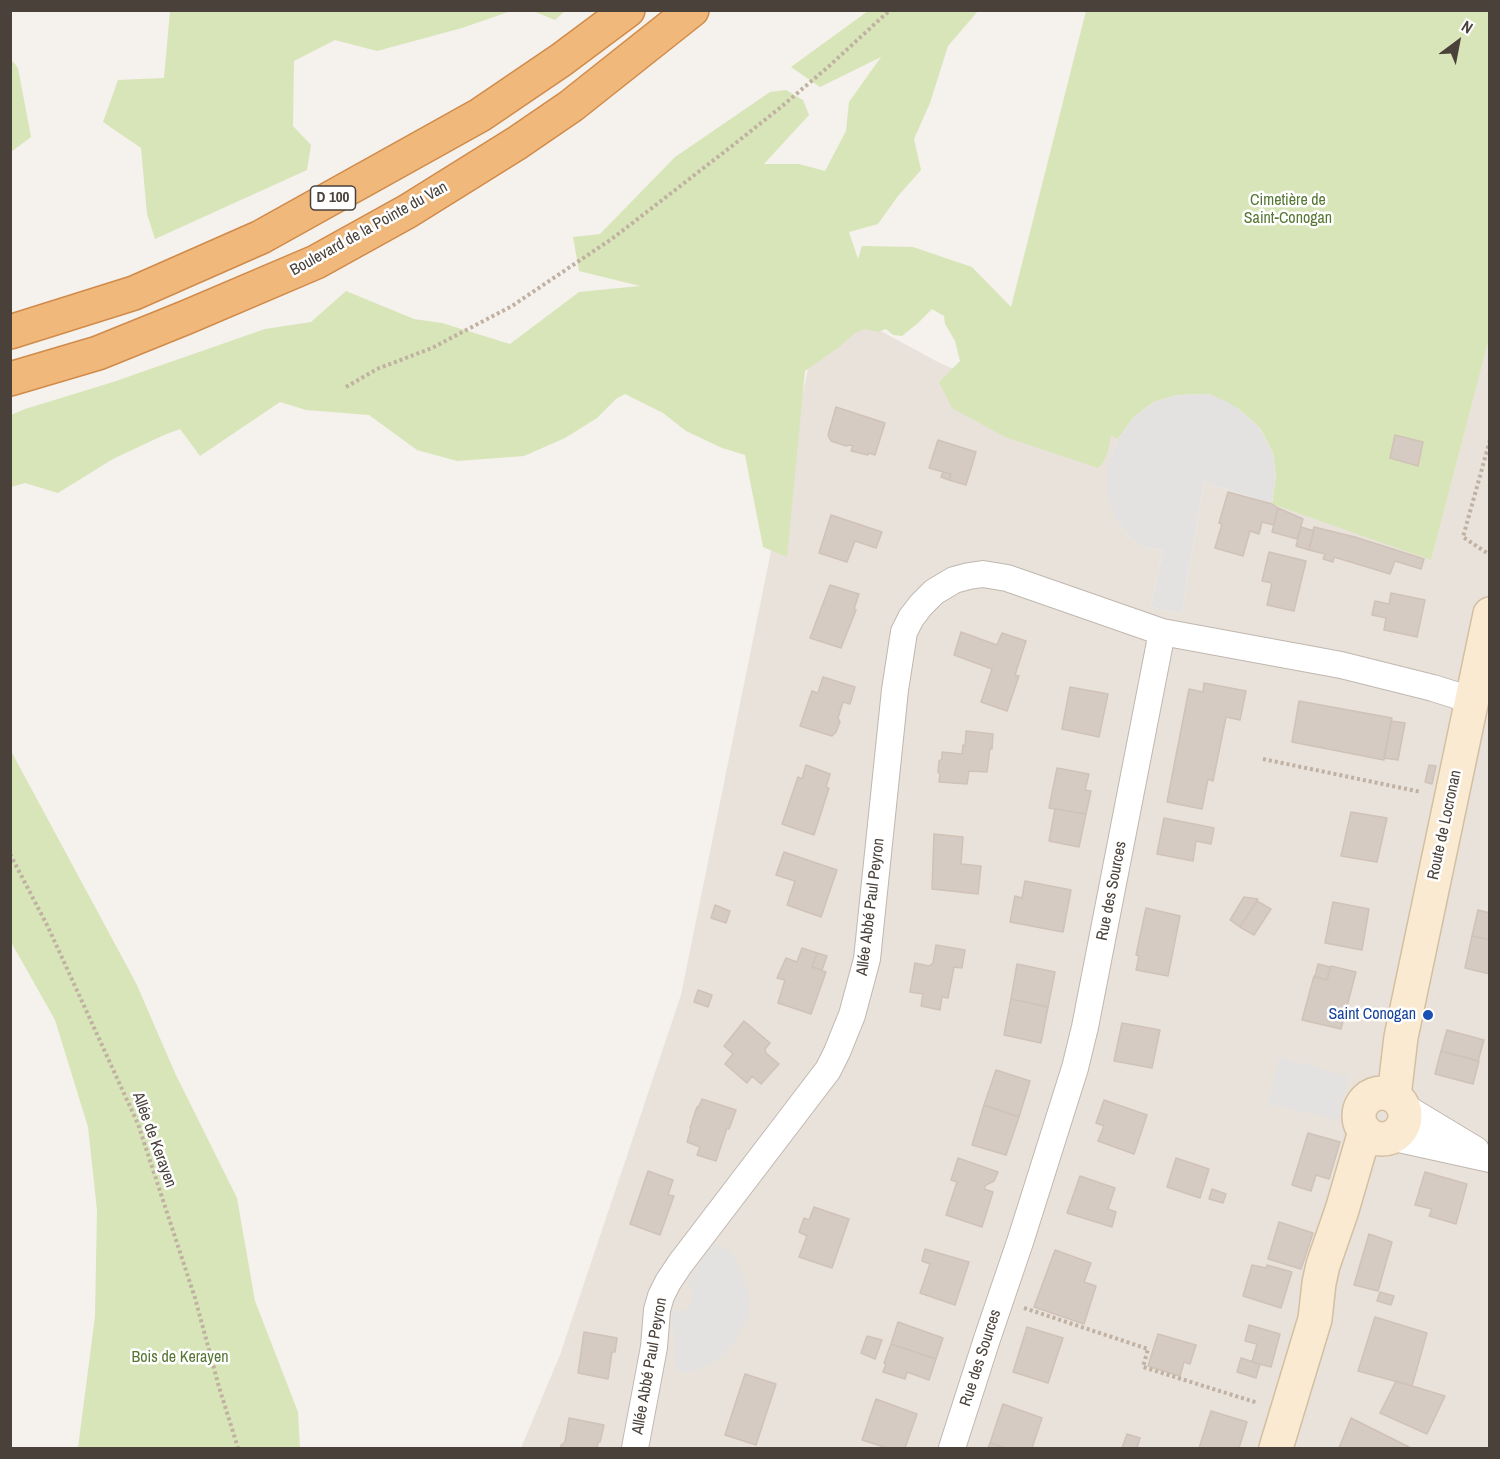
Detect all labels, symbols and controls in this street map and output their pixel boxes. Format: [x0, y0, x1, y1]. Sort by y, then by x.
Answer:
north arrow [1428, 12, 1488, 72]
text: N [1458, 15, 1477, 39]
street label: Boulevard de la Pointe du Van [287, 178, 451, 280]
road number: D 100 [310, 186, 356, 210]
park label: Cimetière de Saint-Conogan [1244, 191, 1332, 229]
street label: Route de Locronan [1424, 768, 1466, 882]
street label: Allée Abbé Paul Peyron [853, 837, 889, 977]
street label: Rue des Sources [1093, 840, 1131, 942]
place label: Saint Conogan [1328, 1005, 1416, 1025]
marker: Saint Conogan [1421, 1008, 1435, 1022]
street label: Allée de Kerayen [128, 1090, 180, 1190]
street label: Allée Abbé Paul Peyron [629, 1296, 671, 1436]
street label: Rue des Sources [956, 1307, 1006, 1409]
park label: Bois de Kerayen [131, 1348, 229, 1368]

